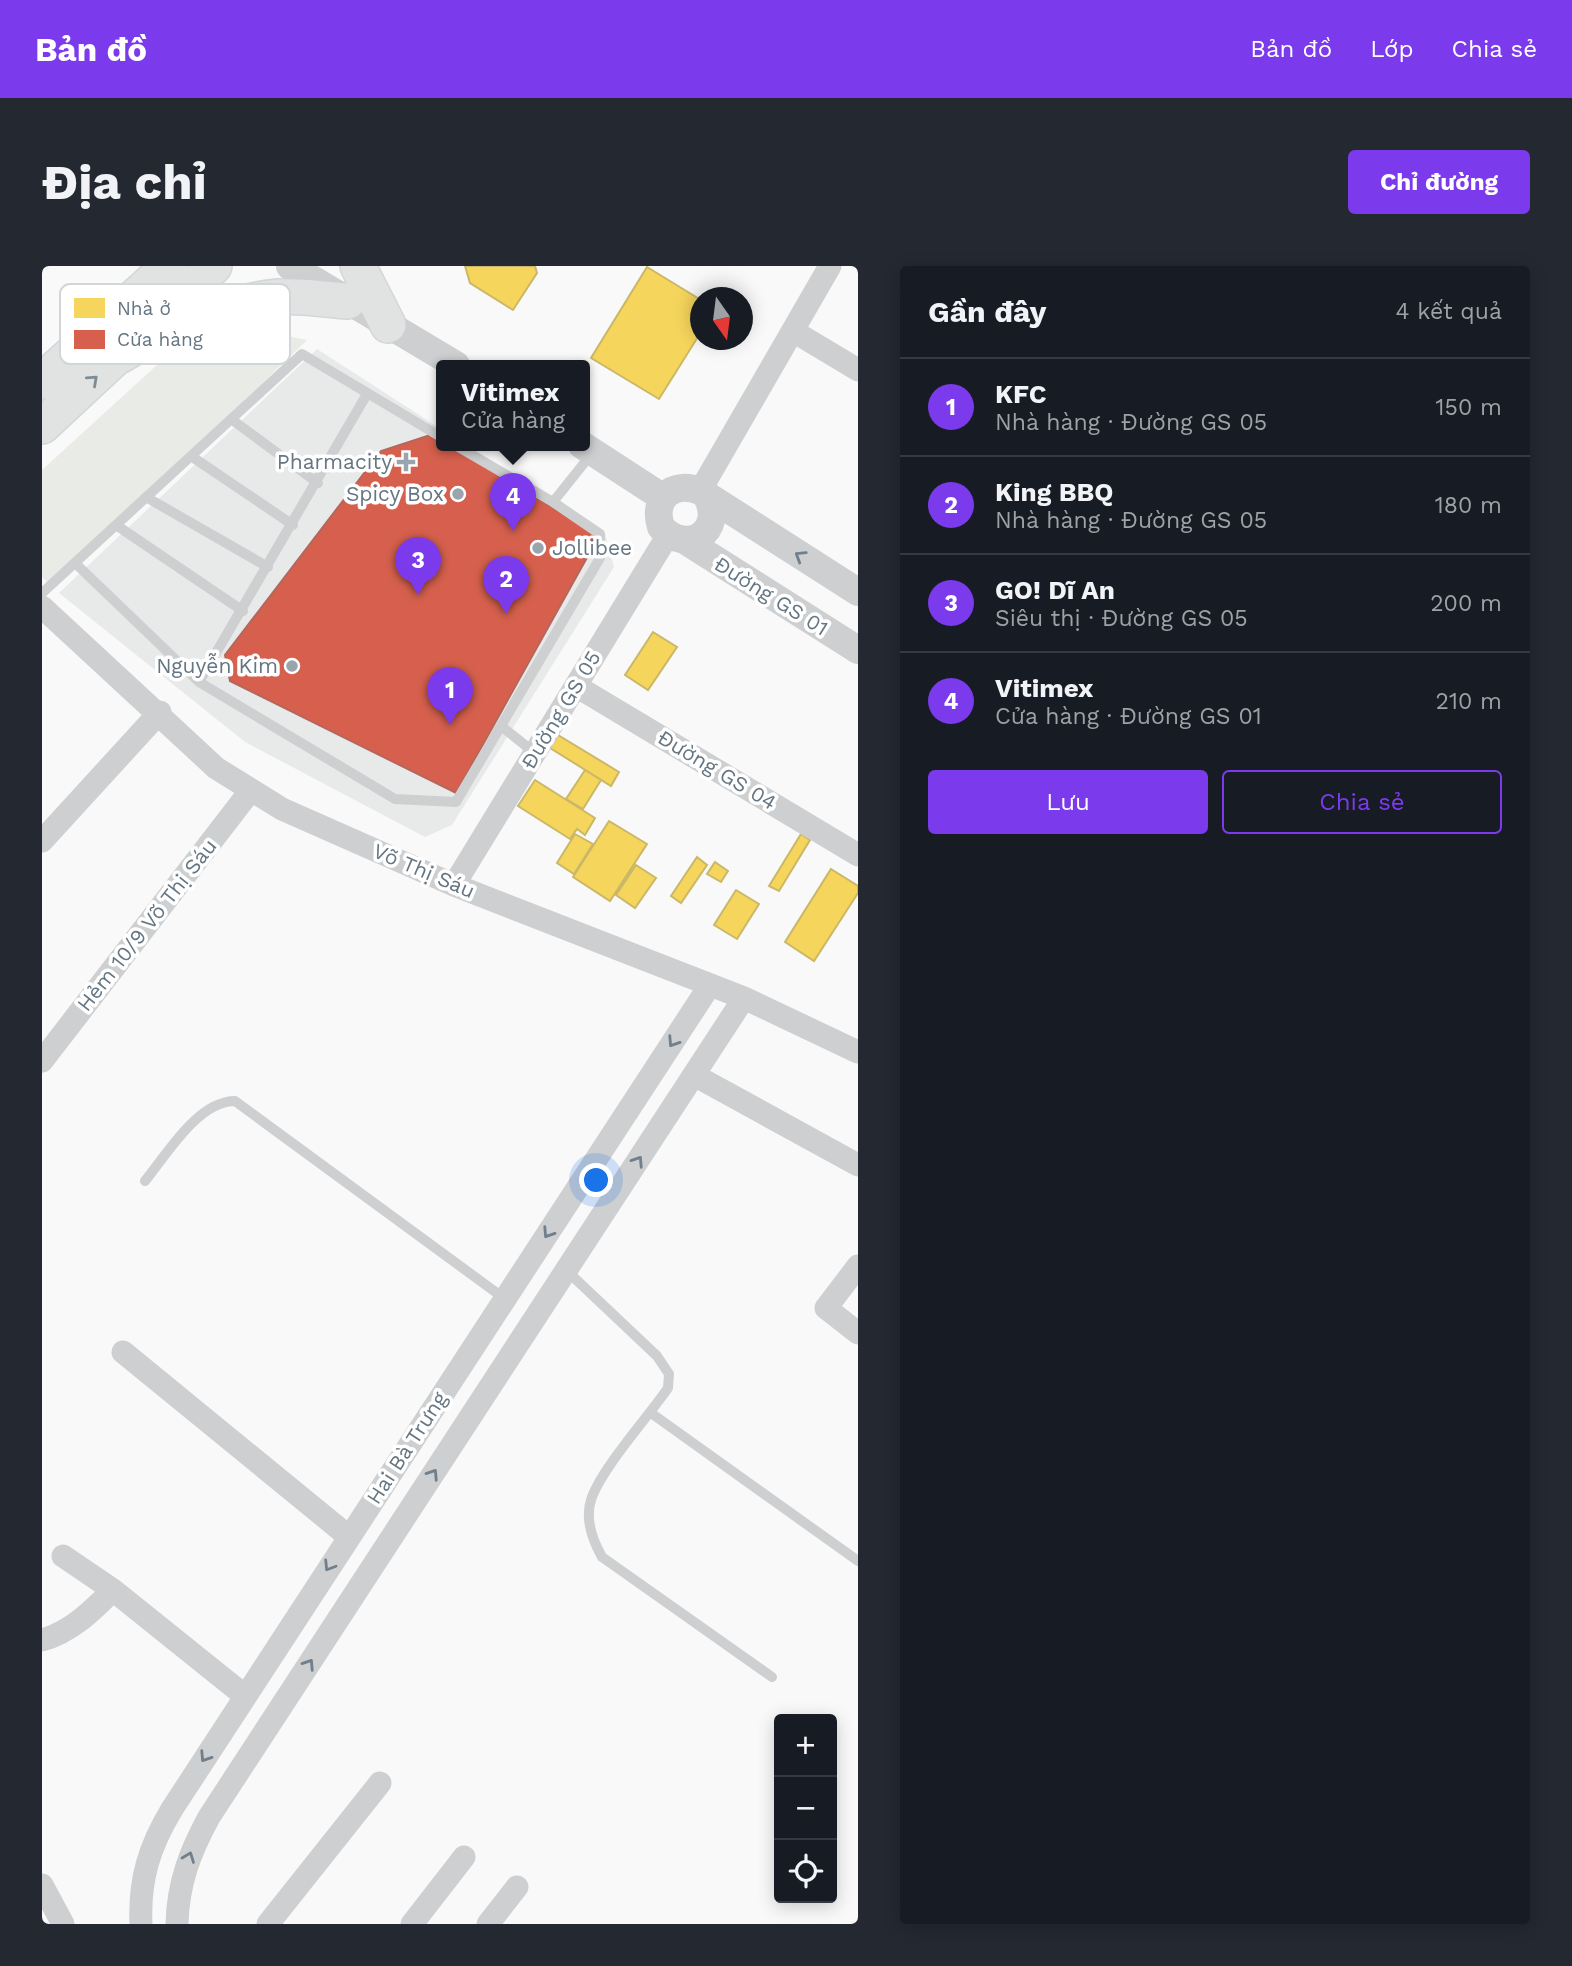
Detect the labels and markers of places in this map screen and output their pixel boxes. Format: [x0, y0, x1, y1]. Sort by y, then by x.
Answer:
place label: Pharmacity [277, 449, 392, 474]
marker: Pharmacity [398, 454, 414, 470]
pin: 4 [490, 473, 536, 531]
place label: Spicy Box [346, 481, 444, 506]
marker: Spicy Box [450, 486, 466, 502]
place label: Jollibee [552, 535, 632, 560]
pin: 3 [395, 537, 441, 595]
marker: Jollibee [530, 540, 546, 556]
pin: 2 [483, 556, 529, 614]
place label: Nguyễn Kim [156, 653, 278, 678]
marker: Nguyễn Kim [284, 658, 300, 674]
pin: 1 [427, 667, 473, 725]

